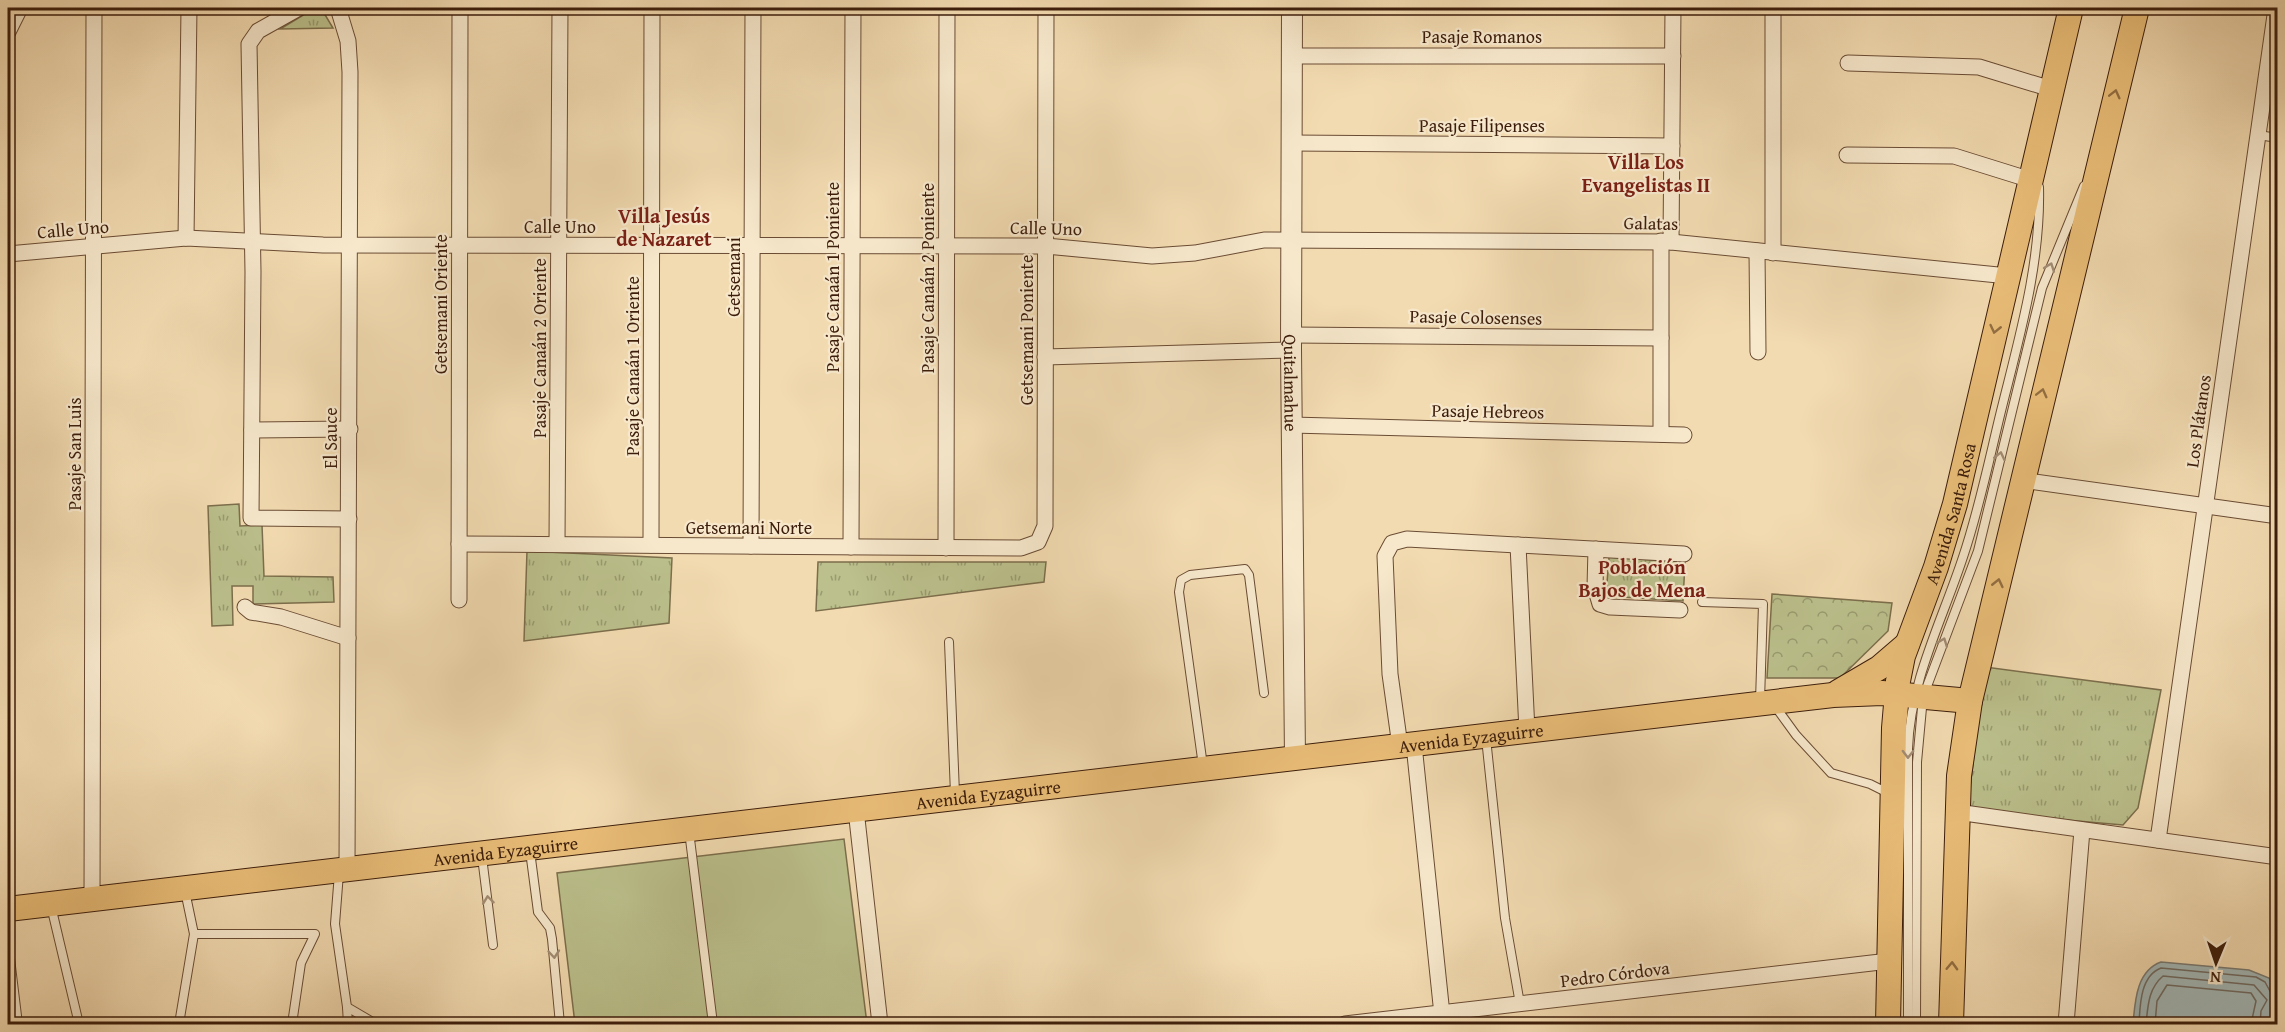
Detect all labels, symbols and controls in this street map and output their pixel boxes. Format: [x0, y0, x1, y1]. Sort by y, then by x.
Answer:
street label: Pasaje Romanos [1422, 23, 1542, 50]
one-way arrow [2108, 89, 2120, 100]
street label: Pasaje Filipenses [1419, 112, 1545, 139]
district label: Villa Los Evangelistas II [1582, 147, 1710, 199]
street label: Pasaje Canaán 1 Poniente [819, 182, 846, 372]
street label: Pasaje Canaán 2 Poniente [914, 183, 941, 373]
district label: Villa Jesús de Nazaret [616, 201, 712, 253]
street label: Galatas [1623, 209, 1679, 237]
street label: Calle Uno [36, 212, 110, 246]
street label: Calle Uno [524, 213, 596, 240]
street label: Calle Uno [1010, 214, 1082, 242]
street label: Getsemani Oriente [427, 234, 454, 374]
street label: Getsemani [720, 237, 747, 317]
street label: Getsemani Poniente [1013, 255, 1040, 405]
street label: Pasaje Canaán 2 Oriente [526, 258, 553, 438]
one-way arrow [2042, 263, 2055, 273]
street label: Pasaje Canaán 1 Oriente [619, 276, 646, 456]
street label: Pasaje Colosenses [1409, 302, 1543, 332]
one-way arrow [1989, 324, 2002, 334]
street label: Quitalmahue [1277, 334, 1305, 432]
street label: Los Plátanos [2178, 373, 2218, 469]
one-way arrow [2035, 388, 2048, 398]
street label: Pasaje San Luis [61, 397, 88, 511]
street label: Pasaje Hebreos [1431, 397, 1545, 425]
street label: El Sauce [317, 407, 344, 469]
street label: Avenida Santa Rosa [1917, 440, 1982, 588]
one-way arrow [1993, 451, 2006, 461]
street label: Getsemani Norte [686, 514, 812, 541]
district label: Población Bajos de Mena [1578, 552, 1706, 604]
one-way arrow [1990, 578, 2003, 588]
one-way arrow [1936, 637, 1948, 648]
street label: Avenida Eyzaguirre [1397, 716, 1545, 759]
one-way arrow [1902, 749, 1914, 758]
street label: Avenida Eyzaguirre [914, 772, 1062, 816]
street label: Avenida Eyzaguirre [432, 829, 579, 873]
one-way arrow [482, 895, 494, 904]
north arrow [2186, 933, 2246, 993]
one-way arrow [547, 949, 560, 958]
street label: Pedro Córdova [1559, 954, 1672, 994]
one-way arrow [1946, 962, 1959, 971]
text: N [2209, 966, 2221, 990]

